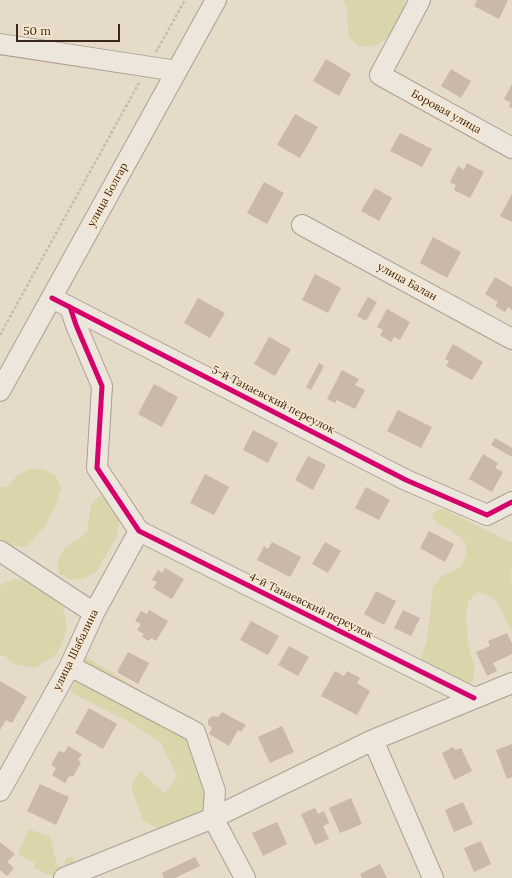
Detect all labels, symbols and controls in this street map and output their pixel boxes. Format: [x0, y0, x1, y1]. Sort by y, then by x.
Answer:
scale bar [18, 16, 122, 42]
text: 50 m [23, 23, 51, 38]
street label: Боровая улица [409, 87, 483, 137]
street label: улица Болгар [85, 161, 131, 229]
street label: улица Балан [375, 260, 439, 304]
street label: 5-й Танаевский переулок [209, 363, 337, 437]
street label: 4-й Танаевский переулок [247, 570, 375, 642]
street label: улица Шабалина [51, 607, 101, 693]

